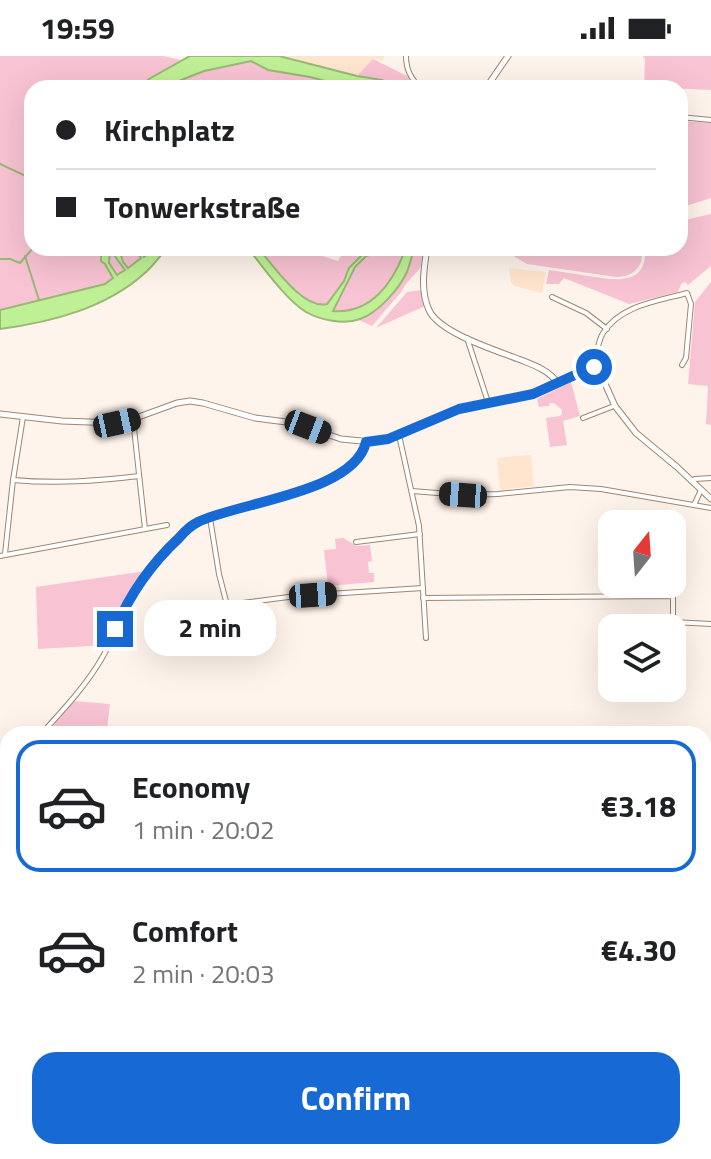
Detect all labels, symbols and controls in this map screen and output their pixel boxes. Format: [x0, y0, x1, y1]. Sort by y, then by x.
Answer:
text: 19:59 [40, 5, 115, 51]
text: Kirchplatz [104, 107, 235, 153]
text: Tonwerkstraße [104, 184, 300, 230]
route start [576, 349, 612, 385]
car [91, 406, 143, 440]
car [281, 407, 335, 447]
car [438, 481, 488, 509]
north arrow [598, 510, 686, 598]
map controls [598, 510, 686, 702]
car [288, 581, 338, 609]
callout: 2 min [143, 601, 275, 657]
text: 2 min [178, 608, 242, 647]
route end [97, 611, 133, 647]
button: layers [598, 614, 686, 702]
text: Economy [132, 764, 250, 810]
icon: car [36, 770, 108, 842]
text: €3.18 [601, 783, 676, 829]
text: 1 min · 20:02 [132, 810, 275, 849]
text: Comfort [132, 908, 238, 954]
icon: car [36, 914, 108, 986]
text: €4.30 [601, 927, 676, 973]
text: 2 min · 20:03 [132, 954, 275, 993]
button: Confirm [32, 1052, 680, 1144]

